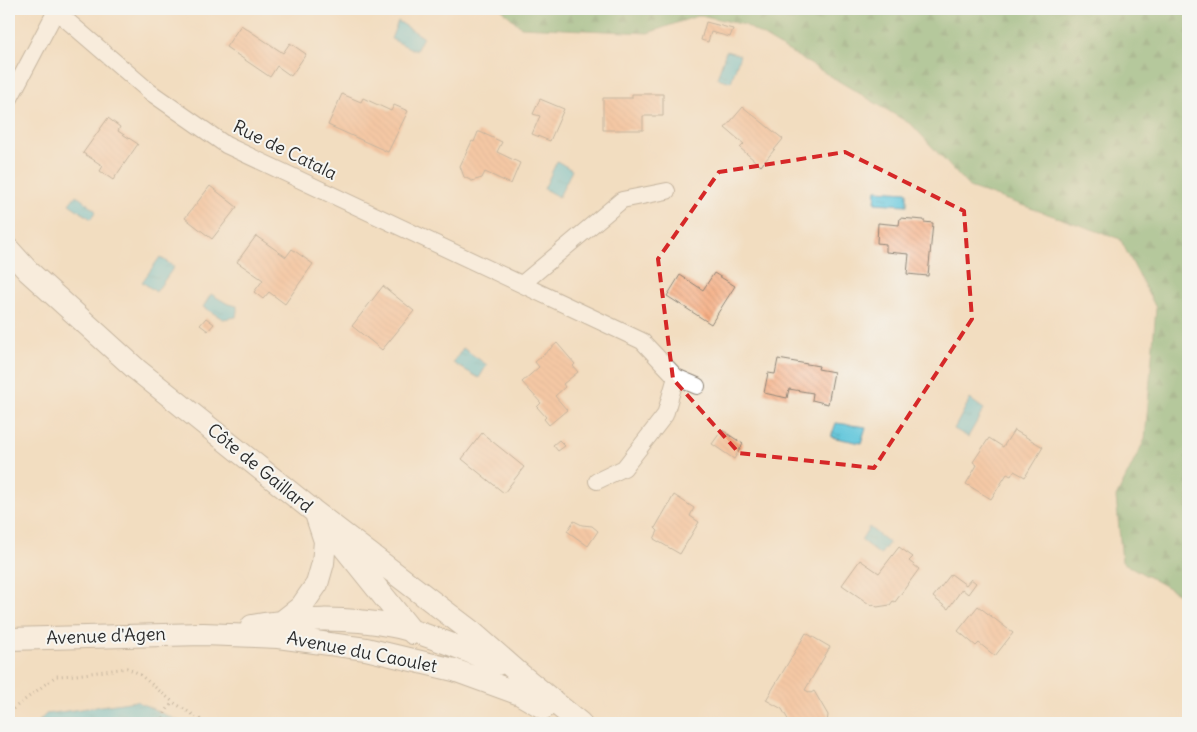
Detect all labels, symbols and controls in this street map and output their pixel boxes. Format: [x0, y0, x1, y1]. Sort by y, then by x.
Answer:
street label: Rue de Catala [229, 114, 341, 185]
street label: Côte de Gaillard [203, 418, 318, 518]
street label: Avenue d'Agen [46, 622, 166, 649]
street label: Avenue du Caoulet [285, 626, 439, 677]

